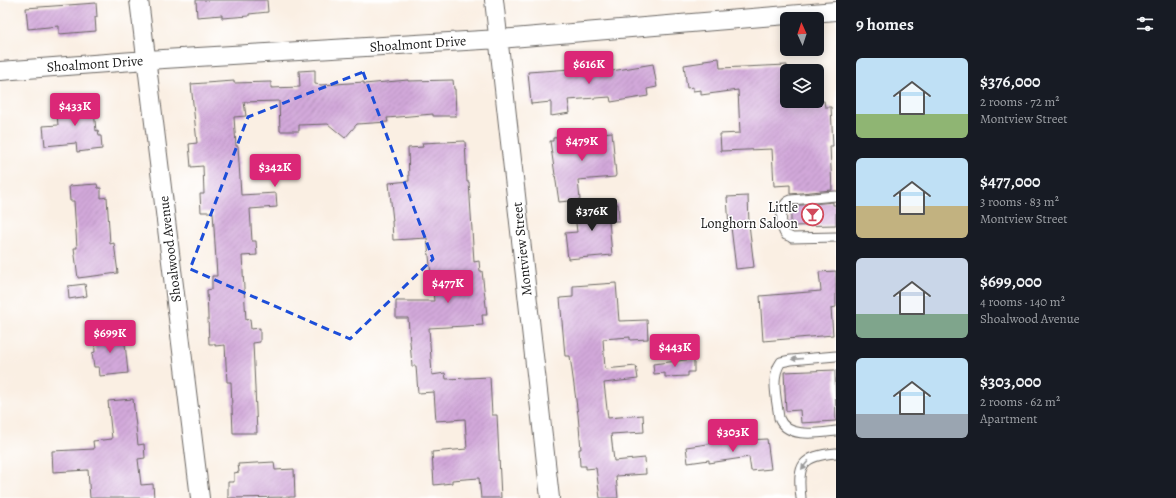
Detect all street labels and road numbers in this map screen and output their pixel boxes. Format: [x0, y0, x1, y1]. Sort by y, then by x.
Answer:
street label: Shoalmont Drive [369, 31, 467, 57]
street label: Shoalmont Drive [46, 51, 144, 77]
street label: Shoalwood Avenue [154, 195, 186, 303]
street label: Montview Street [508, 201, 536, 297]

